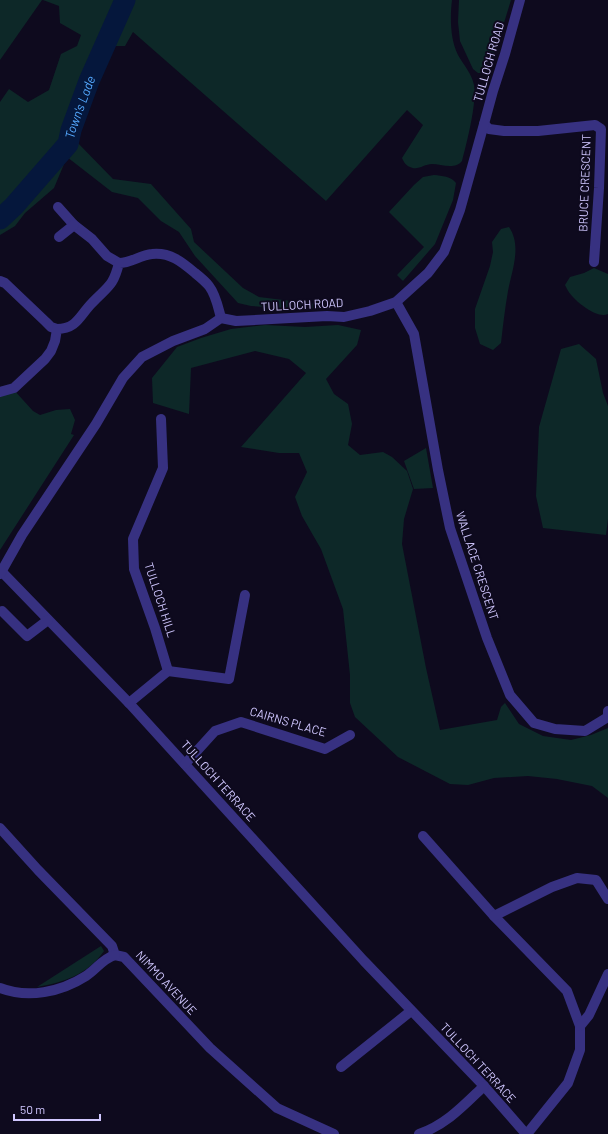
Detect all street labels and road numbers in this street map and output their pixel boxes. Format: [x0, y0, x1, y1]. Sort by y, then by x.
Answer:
street label: TULLOCH ROAD [470, 20, 506, 103]
street label: BRUCE CRESCENT [575, 134, 593, 232]
street label: TULLOCH ROAD [260, 295, 344, 313]
street label: WALLACE CRESCENT [454, 510, 502, 622]
street label: TULLOCH HILL [142, 561, 180, 639]
street label: CAIRNS PLACE [249, 703, 328, 739]
street label: TULLOCH TERRACE [179, 737, 259, 824]
street label: NIMMO AVENUE [134, 947, 200, 1017]
street label: TULLOCH TERRACE [438, 1019, 519, 1105]

